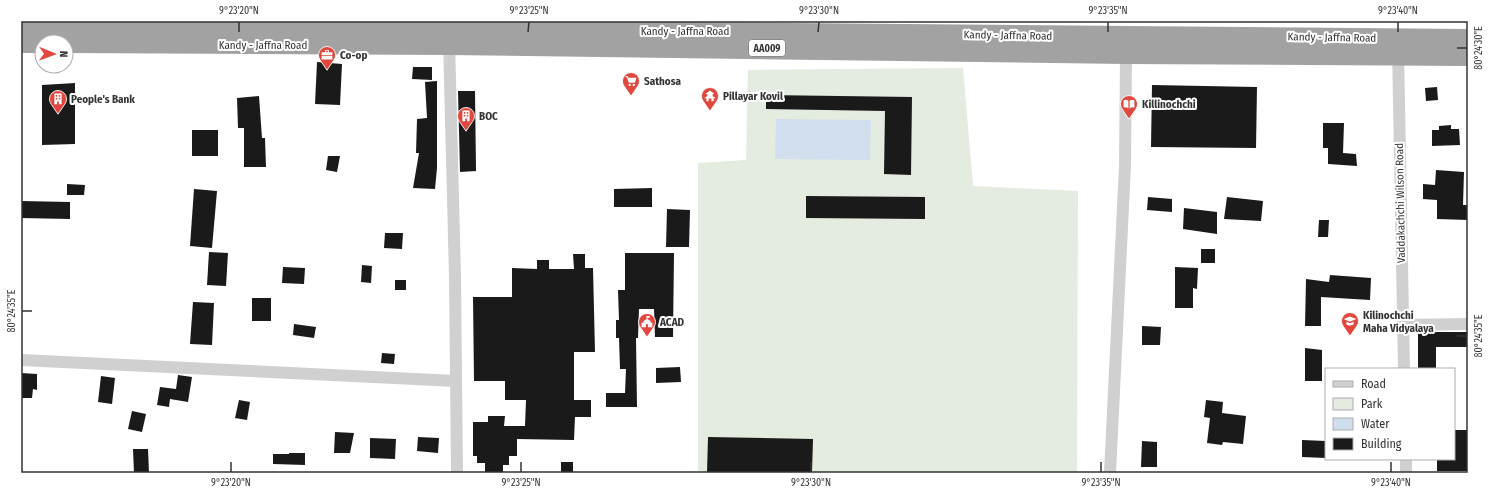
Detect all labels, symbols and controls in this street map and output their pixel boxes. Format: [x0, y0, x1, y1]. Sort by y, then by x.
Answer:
text: 9°23'20"N [219, 5, 259, 17]
text: 9°23'25"N [509, 5, 549, 17]
text: 9°23'30"N [799, 5, 839, 17]
text: 9°23'35"N [1088, 5, 1128, 17]
text: 9°23'40"N [1378, 5, 1418, 17]
street label: Kandy - Jaffna Road [641, 25, 729, 38]
text: 80°24'30"E [1473, 26, 1485, 70]
street label: Kandy - Jaffna Road [964, 28, 1052, 43]
street label: Kandy - Jaffna Road [1288, 30, 1376, 45]
north arrow [34, 34, 74, 74]
street label: Kandy - Jaffna Road [219, 39, 307, 52]
road number: AA009 [749, 40, 785, 56]
office icon: Co-op [317, 45, 337, 70]
place label: Co-op [340, 49, 367, 62]
text: N [57, 51, 70, 58]
supermarket icon: Sathosa [621, 71, 641, 96]
place label: Sathosa [644, 75, 681, 88]
temple icon: Pillayar Kovil [700, 86, 720, 111]
building icon: People's Bank [48, 89, 68, 114]
place label: Pillayar Kovil [723, 90, 784, 103]
place label: People's Bank [71, 93, 135, 106]
library icon: Killinochchi [1119, 94, 1139, 119]
place label: Killinochchi [1142, 98, 1196, 111]
building icon: BOC [456, 106, 476, 131]
place label: BOC [479, 110, 498, 123]
street label: Vaddakachchi Wilson Road [1393, 143, 1408, 263]
text: 80°24'35"E [6, 289, 18, 332]
place label: Kilinochchi Maha Vidyalaya [1363, 309, 1434, 335]
school or university icon: Kilinochchi Maha Vidyalaya [1340, 311, 1360, 336]
public building icon: ACAD [637, 312, 657, 337]
text: 80°24'35"E [1473, 314, 1485, 357]
place label: ACAD [659, 316, 685, 329]
legend [1325, 368, 1455, 460]
text: Road [1361, 377, 1386, 391]
text: Park [1361, 397, 1383, 411]
text: Water [1361, 417, 1390, 431]
text: Building [1361, 437, 1402, 451]
text: 9°23'20"N [211, 477, 251, 489]
text: 9°23'25"N [501, 477, 541, 489]
text: 9°23'30"N [791, 477, 831, 489]
text: 9°23'35"N [1081, 477, 1121, 489]
text: 9°23'40"N [1371, 477, 1411, 489]

